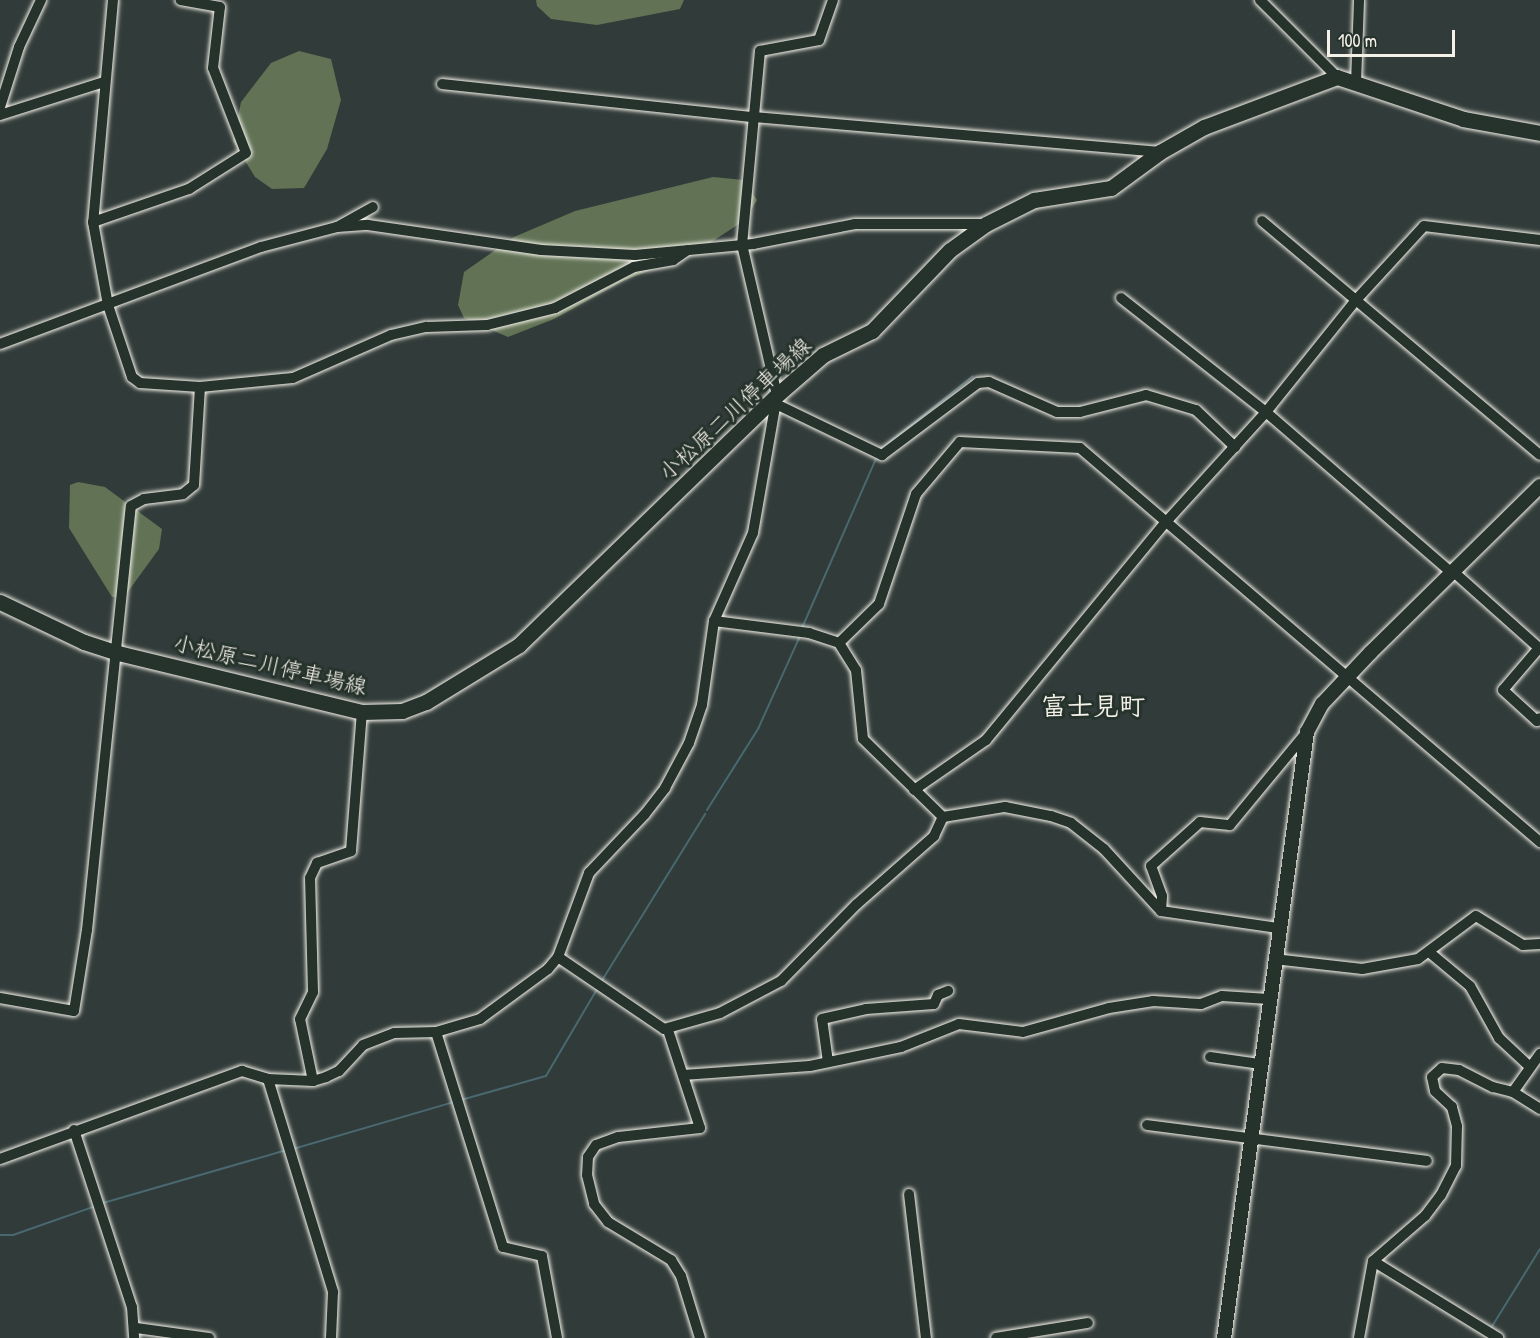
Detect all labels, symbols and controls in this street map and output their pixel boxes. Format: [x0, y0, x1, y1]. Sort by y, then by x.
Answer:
scale bar [1330, 18, 1458, 56]
text: 100 m [1338, 28, 1377, 53]
street label: 小松原二川停車場線 [654, 332, 816, 486]
street label: 小松原二川停車場線 [171, 630, 369, 700]
district label: 富士見町 [1041, 690, 1145, 722]

